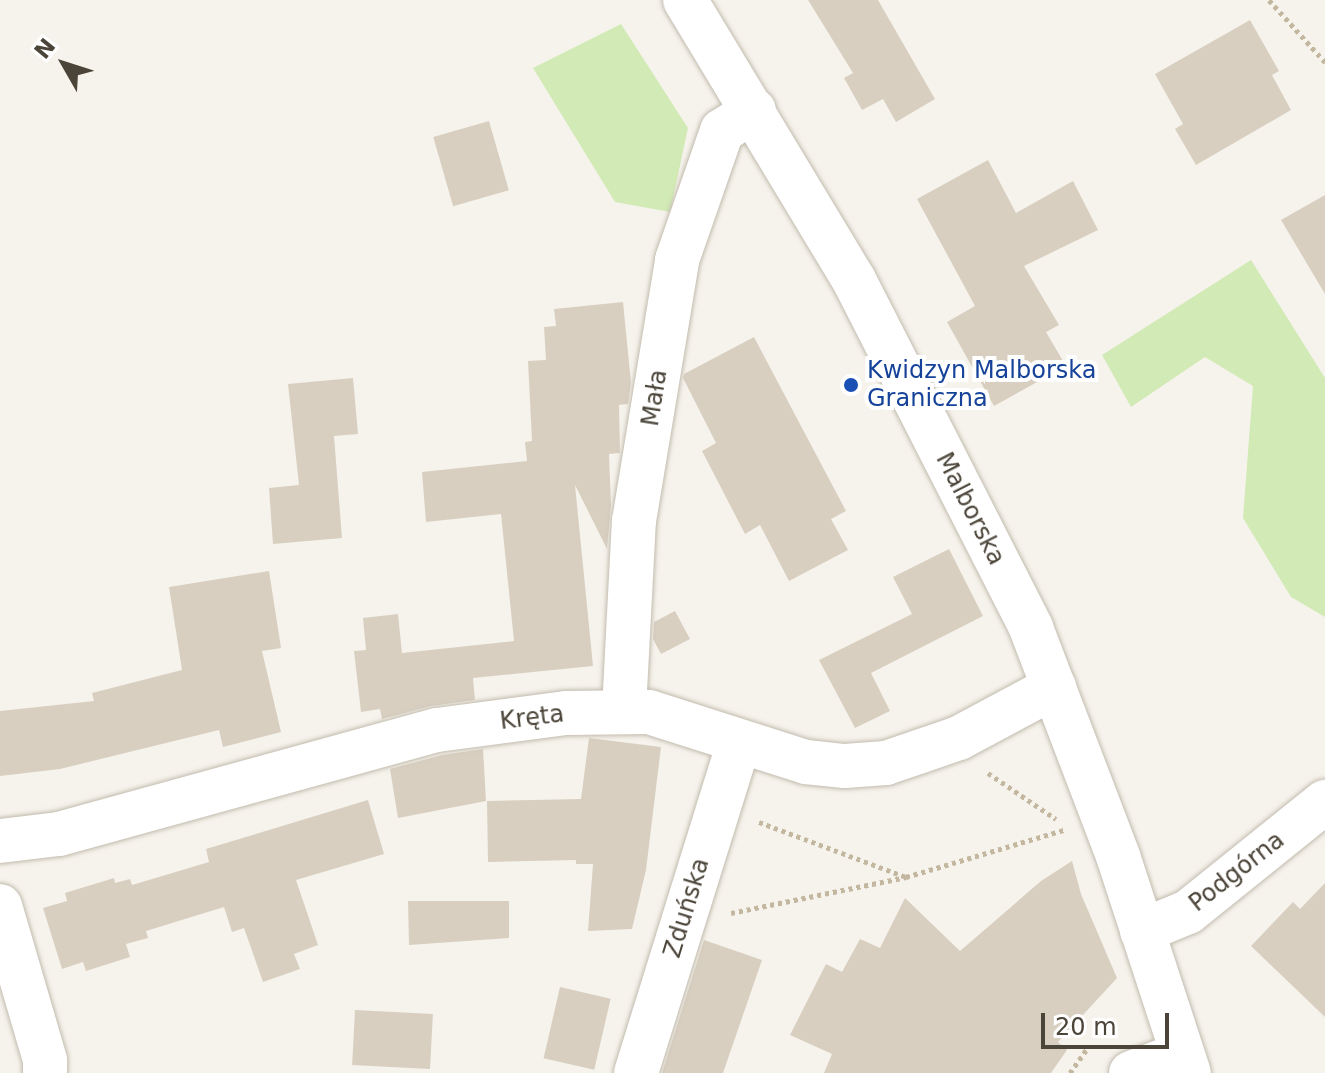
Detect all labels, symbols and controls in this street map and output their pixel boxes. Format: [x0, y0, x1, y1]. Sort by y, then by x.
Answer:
north arrow [24, 24, 104, 104]
text: N [29, 34, 60, 64]
place label: Kwidzyn Malborska Graniczna [867, 357, 1096, 413]
street label: Mała [636, 368, 674, 428]
marker: Kwidzyn Malborska Graniczna [842, 376, 860, 394]
street label: Malborska [929, 448, 1011, 570]
street label: Kręta [498, 700, 566, 736]
street label: Podgórna [1184, 826, 1290, 918]
street label: Zduńska [658, 855, 716, 961]
scale bar [1045, 997, 1173, 1047]
text: 20 m [1055, 1013, 1117, 1041]

